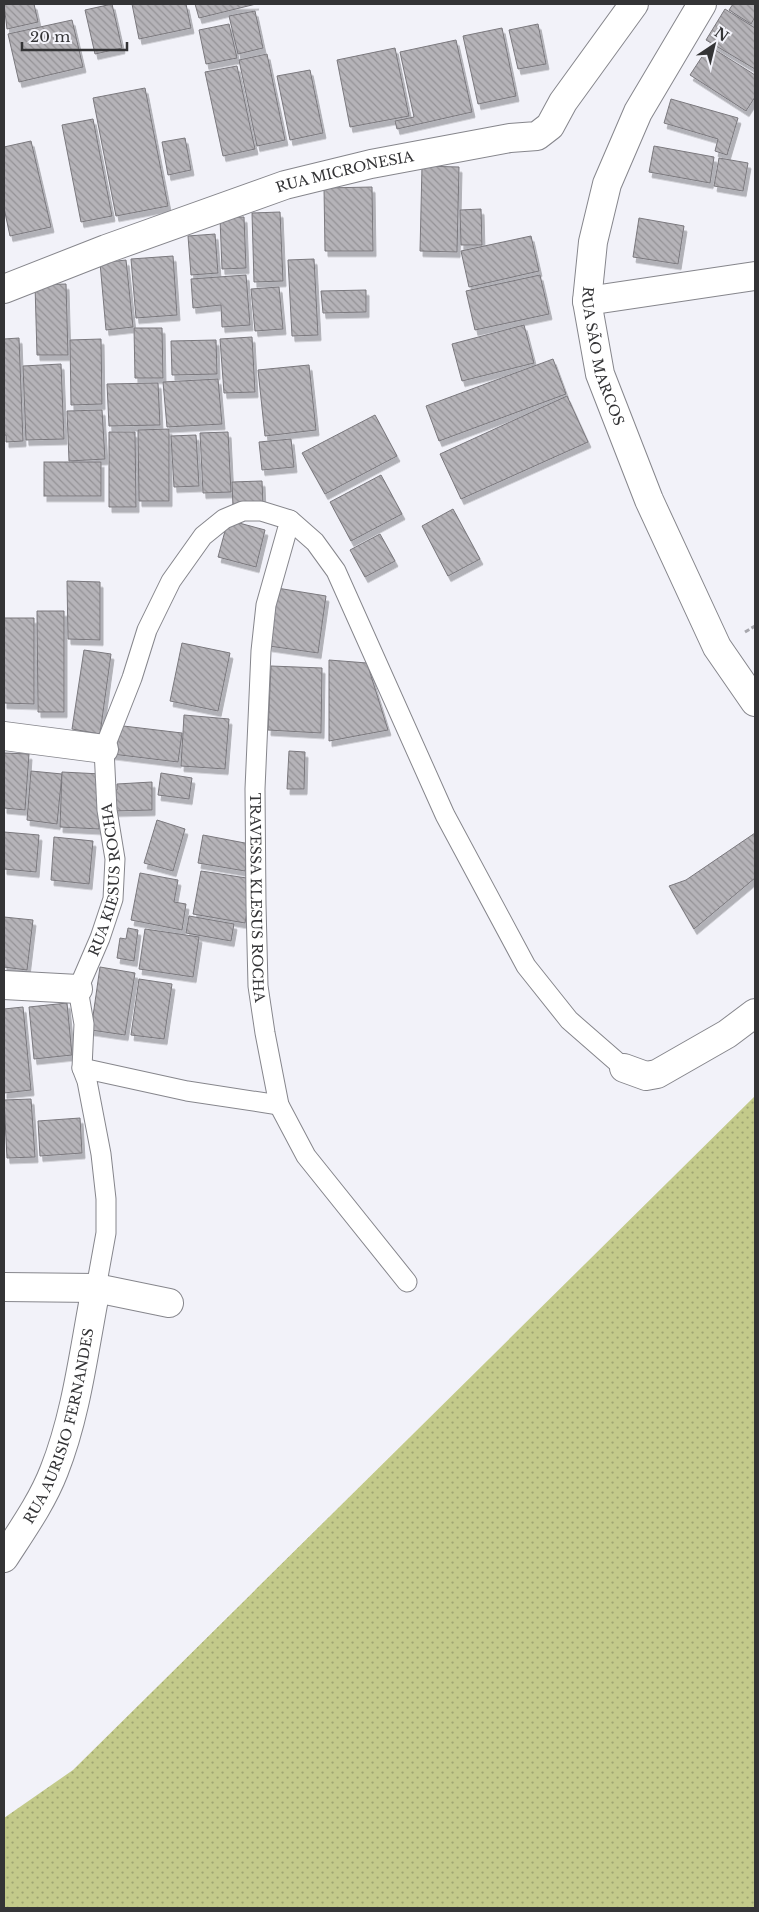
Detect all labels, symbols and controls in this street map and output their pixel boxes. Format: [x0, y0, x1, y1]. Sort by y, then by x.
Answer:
scale bar [22, 20, 128, 52]
north arrow [689, 20, 739, 70]
text: N [711, 23, 732, 46]
text: 20 m [30, 27, 70, 46]
street label: RUA MICRONESIA [273, 147, 415, 197]
street label: RUA SÃO MARCOS [577, 286, 628, 428]
street label: TRAVESSA KLESUS ROCHA [246, 793, 269, 1004]
street label: RUA KIESUS ROCHA [84, 802, 124, 959]
street label: RUA AURISIO FERNANDES [19, 1327, 98, 1527]

